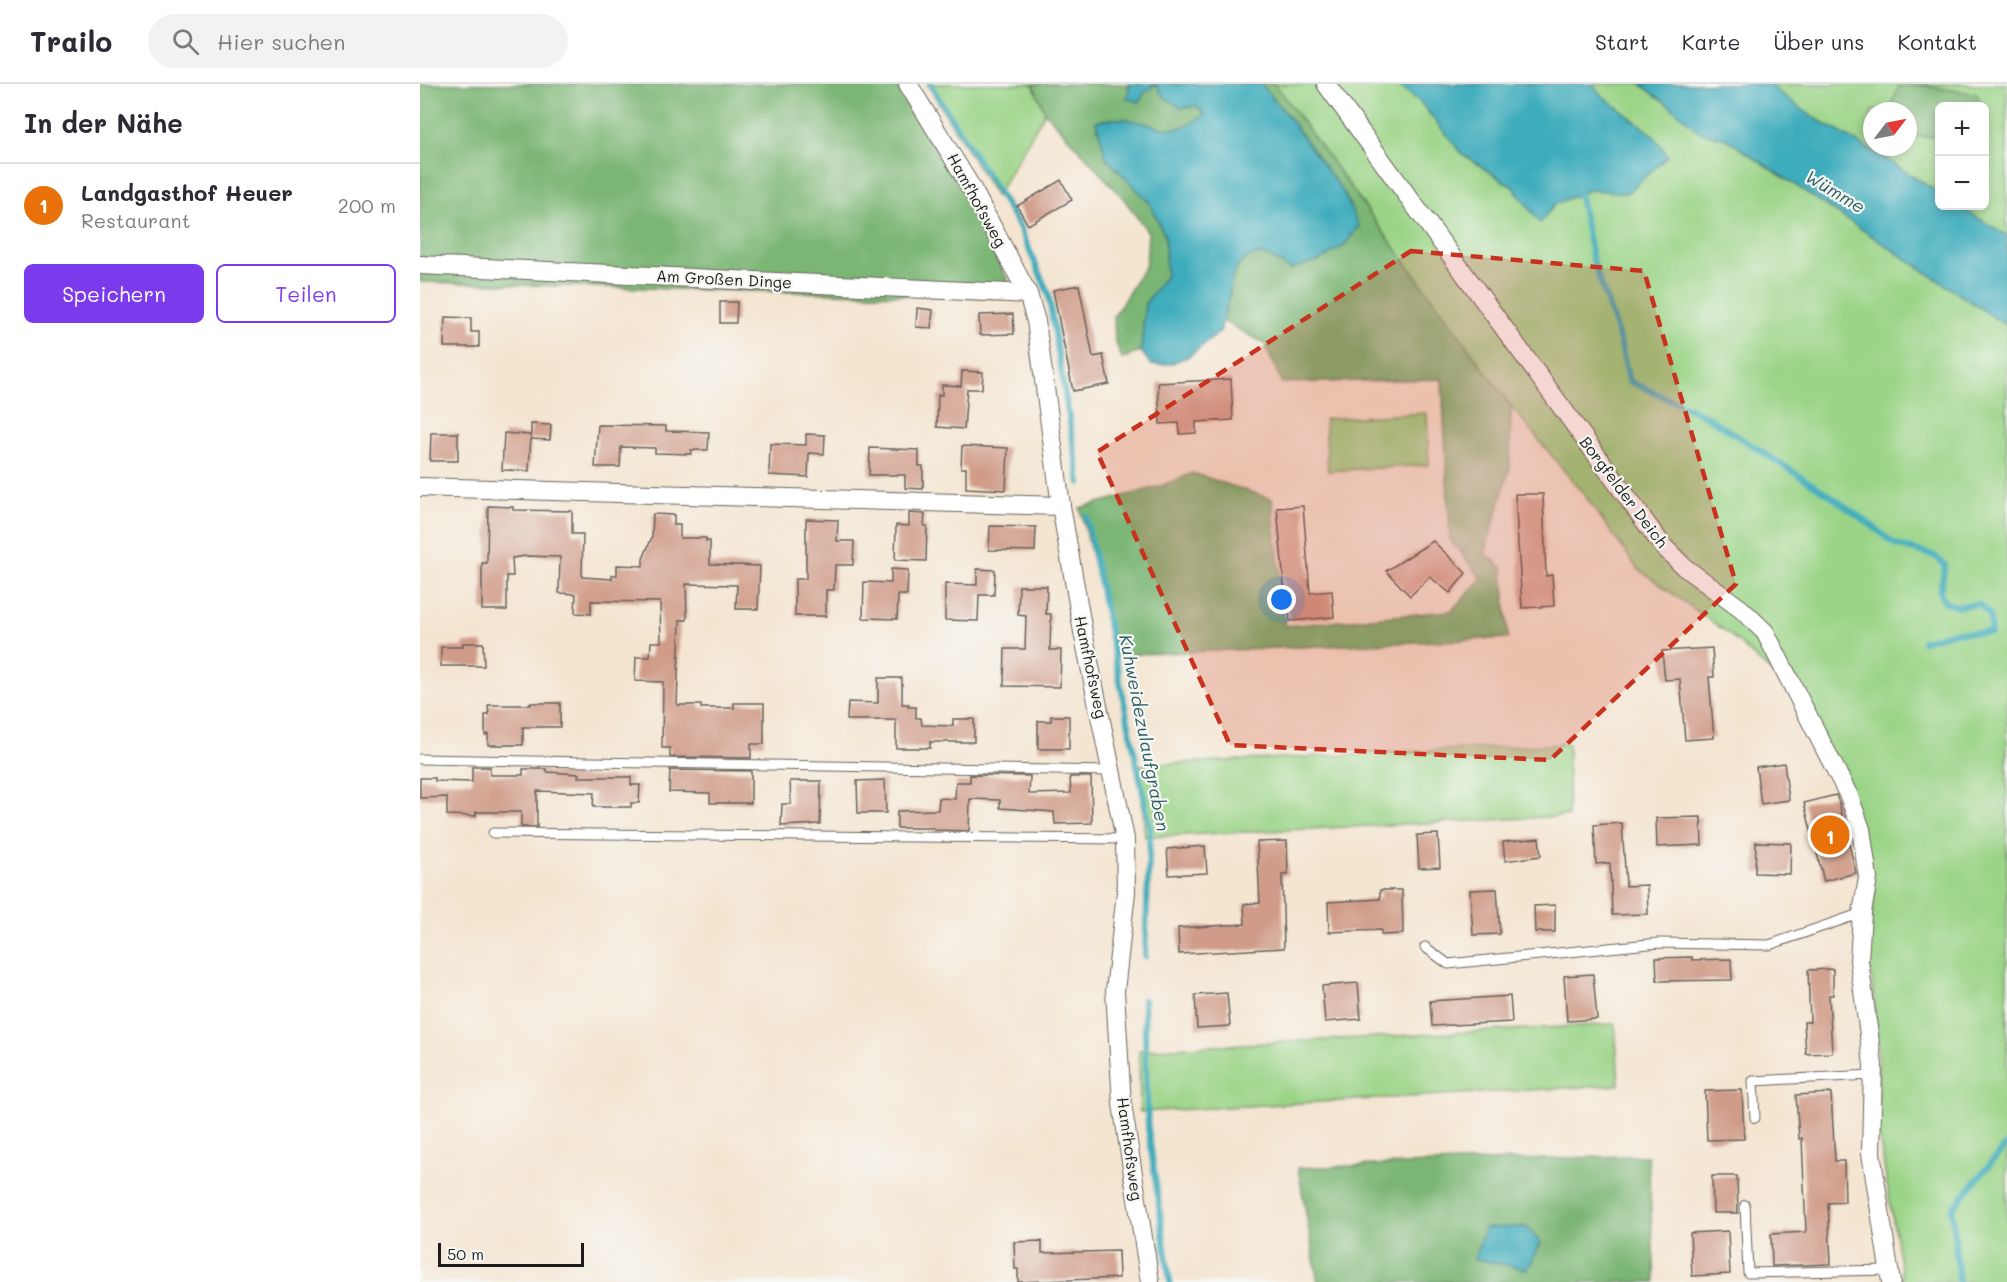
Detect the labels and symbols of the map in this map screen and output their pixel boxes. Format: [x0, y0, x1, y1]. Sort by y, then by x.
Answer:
north arrow [1863, 102, 1917, 156]
street label: Hamfhofsweg [943, 149, 1012, 251]
water label: Wümme [1801, 164, 1870, 218]
street label: Am Großen Dinge [655, 264, 793, 293]
street label: Borgfelder Deich [1576, 432, 1673, 552]
your location [1267, 585, 1296, 614]
street label: Hamfhofsweg [1070, 614, 1113, 720]
water label: Kuhweidezulaufgraben [1114, 632, 1176, 833]
pin: 1 [1810, 812, 1850, 858]
street label: Hamfhofsweg [1113, 1096, 1148, 1202]
scale bar [438, 1240, 584, 1268]

